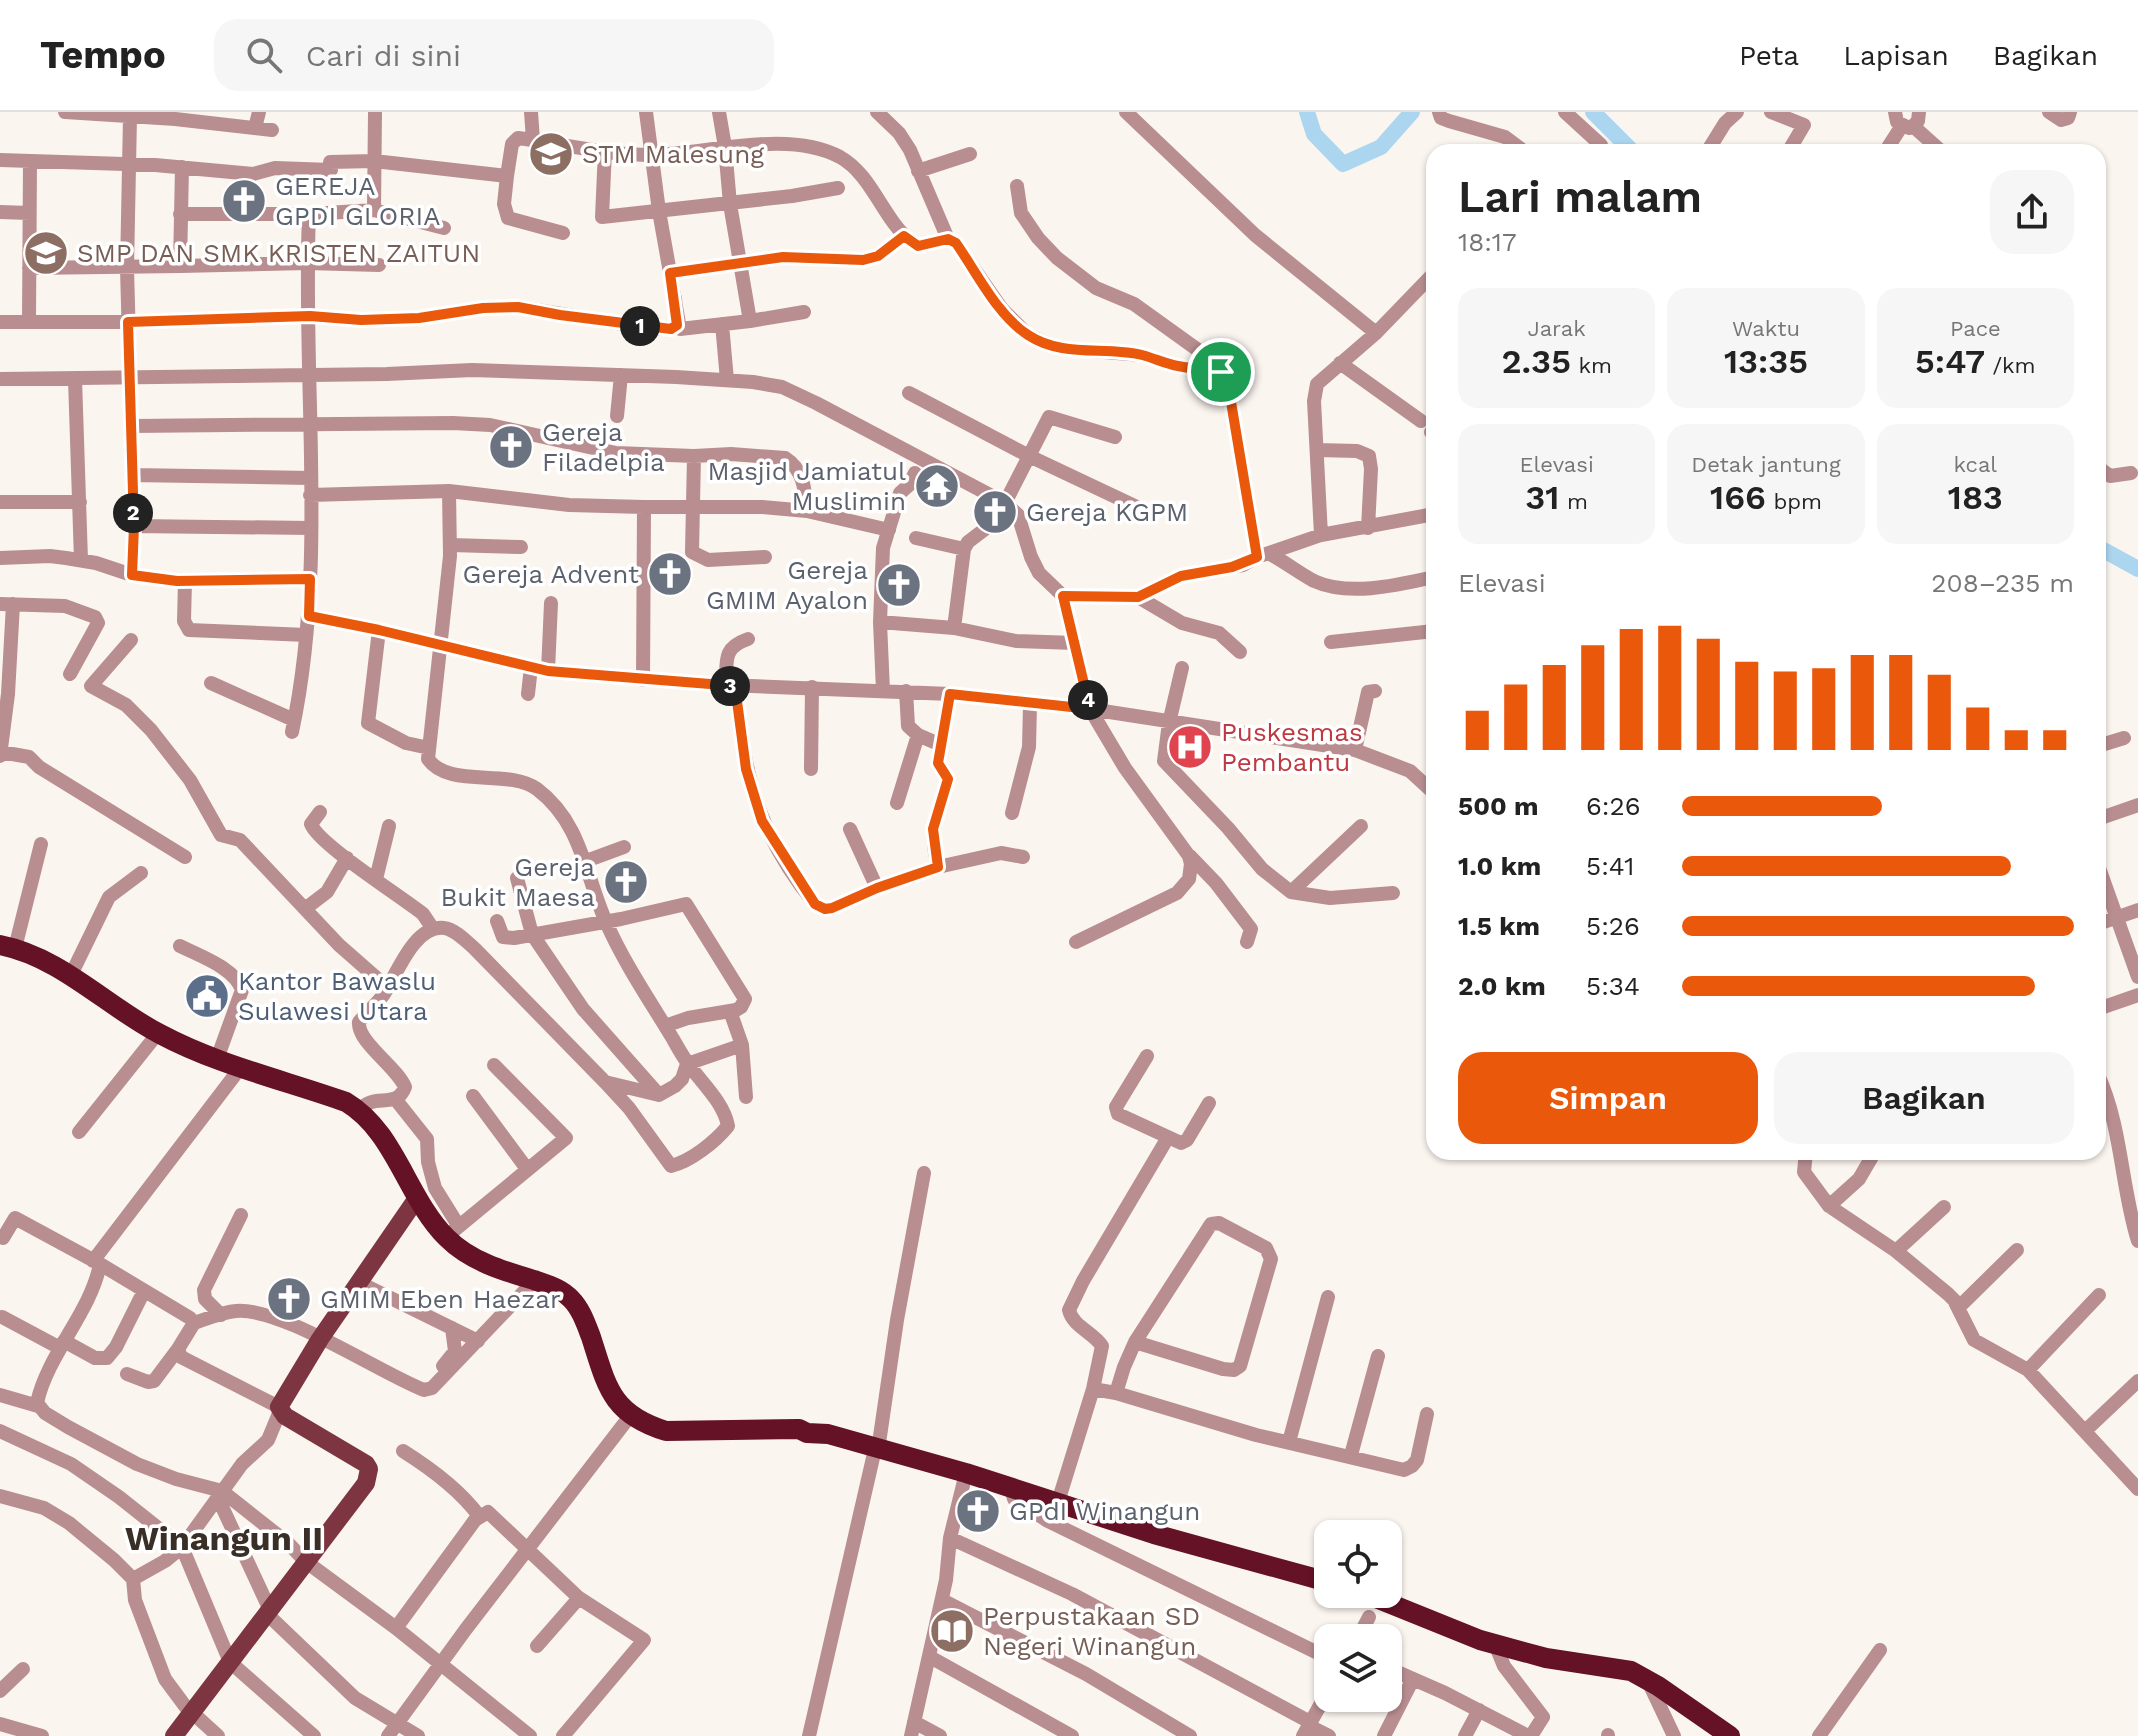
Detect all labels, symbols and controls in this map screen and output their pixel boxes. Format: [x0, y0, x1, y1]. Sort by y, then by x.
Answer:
search box [214, 19, 774, 91]
text: Tempo [40, 33, 166, 77]
icon: search [242, 33, 286, 77]
text: Cari di sini [306, 38, 461, 73]
text: Peta [1739, 39, 1799, 72]
text: Lapisan [1843, 39, 1949, 72]
text: Bagikan [1993, 39, 2098, 72]
school or university icon: STM Malesung [527, 130, 575, 178]
place label: STM Malesung [582, 139, 764, 169]
button: share [1990, 170, 2074, 254]
place label: GEREJA GPDI GLORIA [275, 171, 440, 231]
text: Lari malam [1458, 171, 1702, 223]
church icon: GEREJA GPDI GLORIA [220, 177, 268, 225]
text: 18:17 [1458, 227, 1517, 257]
school or university icon: SMP DAN SMK KRISTEN ZAITUN [22, 229, 70, 277]
place label: SMP DAN SMK KRISTEN ZAITUN [77, 238, 480, 268]
pin: 1 [620, 306, 660, 346]
text: 1 [635, 313, 645, 338]
text: Jarak [1528, 316, 1586, 341]
text: Waktu [1732, 316, 1800, 341]
text: Pace [1950, 316, 2001, 341]
pin [1187, 338, 1255, 406]
text: 2.35 [1501, 341, 1571, 381]
text: 13:35 [1724, 341, 1808, 381]
text: 5:47 [1915, 341, 1985, 381]
icon: arrive [1199, 350, 1243, 394]
text: km [1571, 353, 1612, 378]
text: /km [1985, 353, 2036, 378]
place label: Gereja Filadelpia [542, 417, 665, 477]
church icon: Gereja Filadelpia [487, 423, 535, 471]
text: Elevasi [1520, 452, 1594, 477]
text: Detak jantung [1691, 452, 1841, 477]
text: kcal [1954, 452, 1997, 477]
place label: Masjid Jamiatul Muslimin [707, 456, 906, 516]
temple icon: Masjid Jamiatul Muslimin [913, 462, 961, 510]
text: 31 [1525, 477, 1560, 517]
text: 166 [1710, 477, 1766, 517]
text: 183 [1948, 477, 2003, 517]
church icon: Gereja KGPM [971, 488, 1019, 536]
text: m [1560, 489, 1588, 514]
text: bpm [1766, 489, 1822, 514]
pin: 2 [113, 493, 153, 533]
place label: Gereja KGPM [1026, 497, 1188, 527]
text: 2 [126, 500, 140, 525]
church icon: Gereja Advent [646, 550, 694, 598]
place label: Gereja GMIM Ayalon [706, 555, 868, 615]
place label: Gereja Advent [463, 559, 639, 589]
church icon: Gereja GMIM Ayalon [875, 561, 923, 609]
text: Elevasi [1458, 568, 1546, 598]
text: 208–235 m [1931, 568, 2074, 598]
pin: 3 [710, 666, 750, 706]
text: 3 [723, 673, 737, 698]
pin: 4 [1068, 680, 1108, 720]
text: 4 [1081, 687, 1095, 712]
place label: Puskesmas Pembantu [1221, 717, 1363, 777]
hospital icon: Puskesmas Pembantu [1166, 723, 1214, 771]
text: 500 m [1458, 791, 1539, 821]
text: 6:26 [1586, 791, 1640, 821]
text: 1.0 km [1458, 851, 1541, 881]
text: 5:41 [1586, 851, 1634, 881]
place label: Gereja Bukit Maesa [440, 852, 595, 912]
church icon: Gereja Bukit Maesa [602, 858, 650, 906]
text: 1.5 km [1458, 911, 1540, 941]
text: 5:26 [1586, 911, 1640, 941]
place label: Kantor Bawaslu Sulawesi Utara [238, 966, 436, 1026]
text: 2.0 km [1458, 971, 1546, 1001]
text: 5:34 [1586, 971, 1640, 1001]
public building icon: Kantor Bawaslu Sulawesi Utara [183, 972, 231, 1020]
button: Simpan [1458, 1052, 1758, 1144]
button: Bagikan [1774, 1052, 2074, 1144]
church icon: GMIM Eben Haezar [265, 1275, 313, 1323]
place label: GMIM Eben Haezar [320, 1284, 561, 1314]
church icon: GPdI Winangun [954, 1487, 1002, 1535]
place label: GPdI Winangun [1009, 1496, 1200, 1526]
district label: Winangun II [125, 1518, 323, 1558]
map controls [1314, 1520, 1402, 1712]
button: locate [1314, 1520, 1402, 1608]
place label: Perpustakaan SD Negeri Winangun [983, 1601, 1200, 1661]
library icon: Perpustakaan SD Negeri Winangun [928, 1607, 976, 1655]
button: layers [1314, 1624, 1402, 1712]

